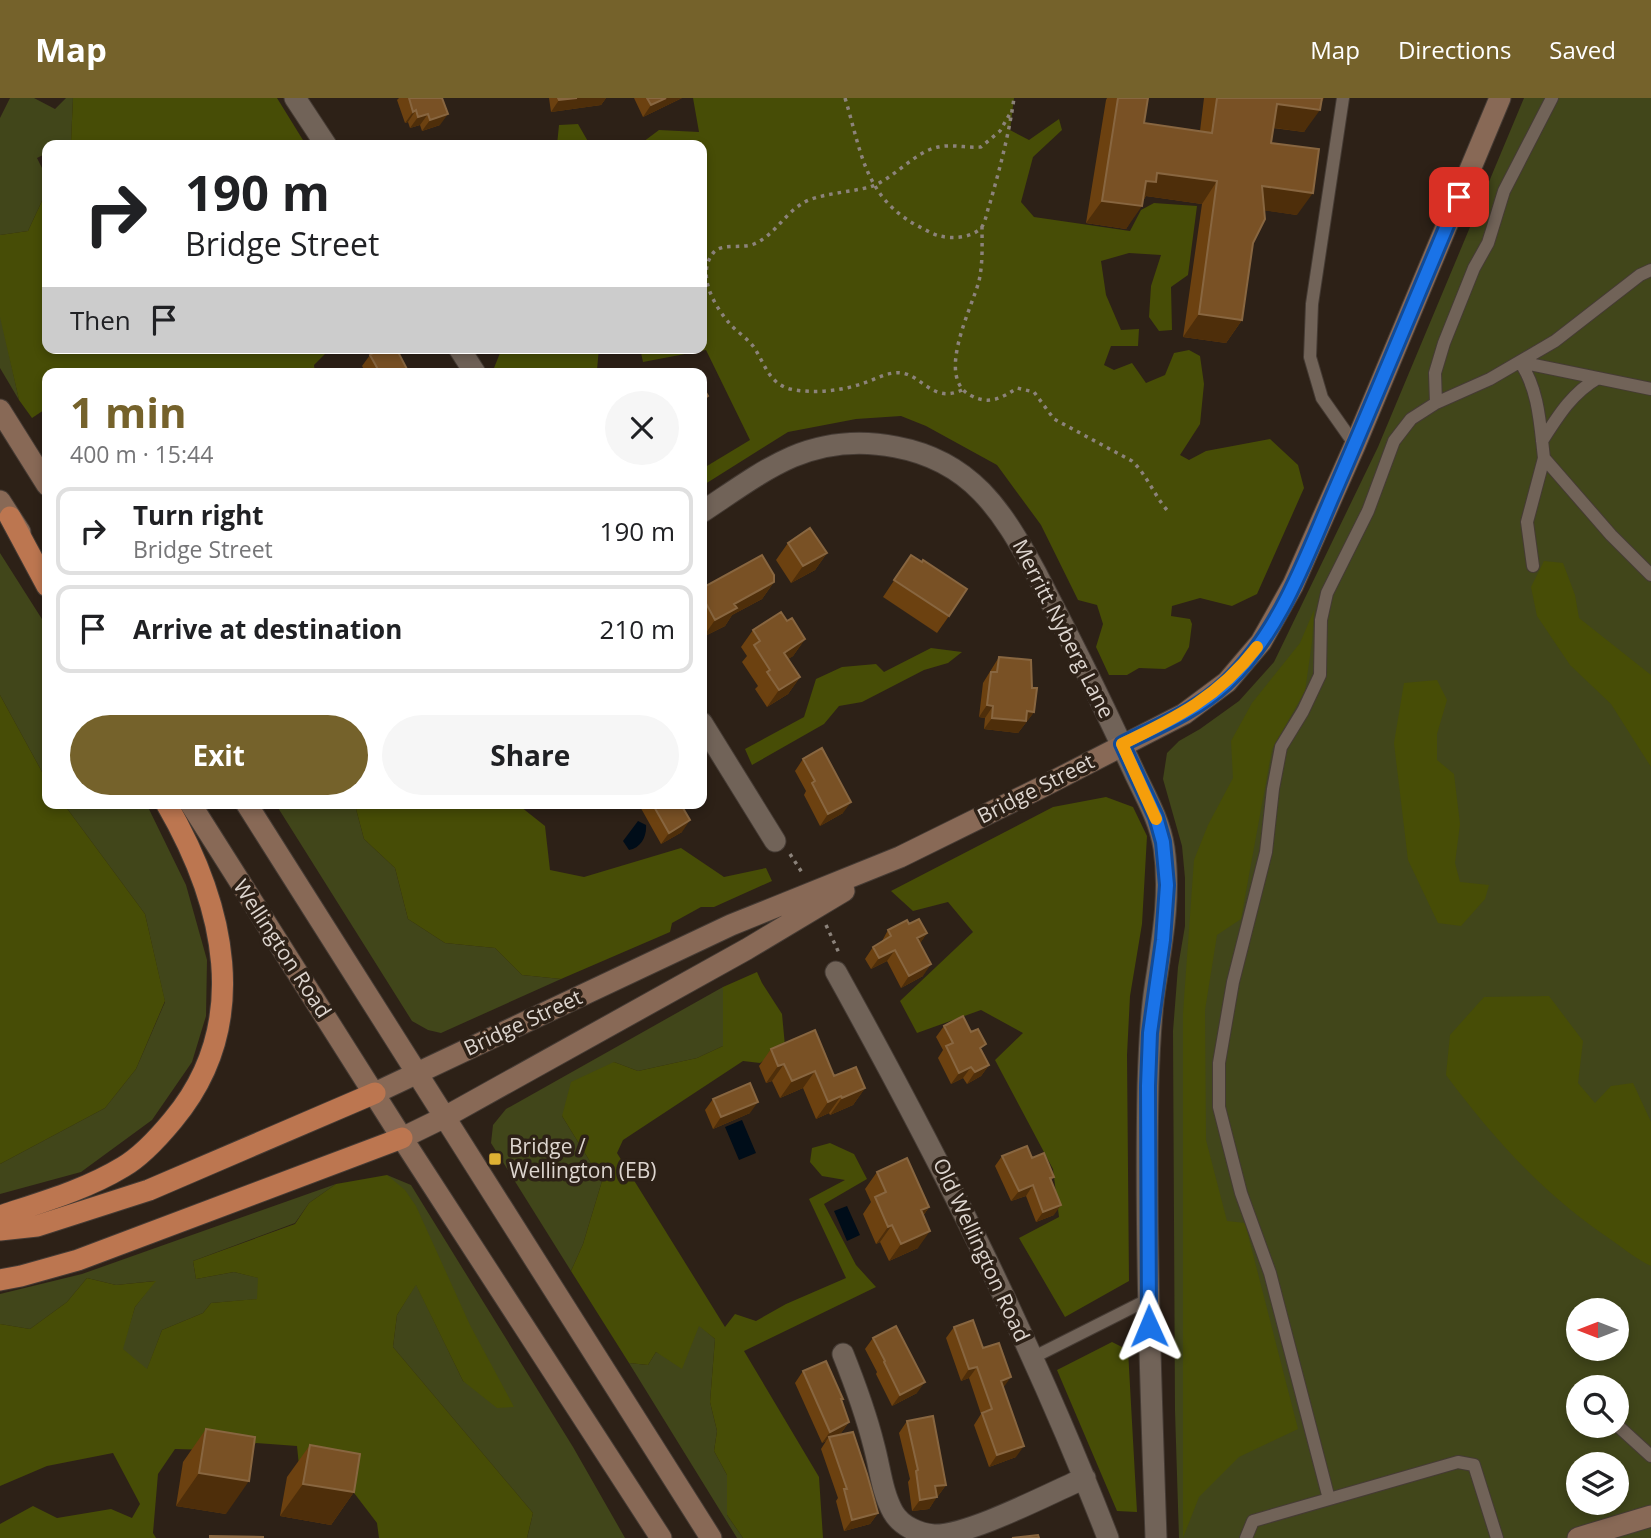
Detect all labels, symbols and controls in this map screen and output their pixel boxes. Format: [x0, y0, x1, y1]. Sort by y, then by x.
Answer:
text: Map [35, 27, 107, 72]
text: Map [1310, 33, 1360, 66]
text: Directions [1398, 33, 1511, 66]
text: Saved [1549, 33, 1616, 66]
text: 190 m [185, 159, 330, 225]
pin [1429, 167, 1489, 227]
icon: right [70, 168, 161, 259]
icon: arrive [1440, 178, 1478, 216]
text: Bridge Street [185, 222, 379, 265]
icon: arrive [145, 301, 183, 339]
text: Then [70, 302, 131, 338]
text: 1 min [70, 383, 187, 440]
button: close [605, 391, 679, 465]
text: 400 m · 15:44 [70, 438, 213, 470]
text: Turn right [133, 497, 264, 533]
icon: right [74, 512, 112, 550]
text: 190 m [600, 513, 675, 549]
text: Bridge Street [133, 533, 273, 565]
street label: Merritt Nyberg Lane [1007, 534, 1121, 723]
icon: arrive [74, 610, 112, 648]
text: Arrive at destination [133, 611, 402, 647]
text: 210 m [600, 611, 675, 647]
button: Exit [70, 715, 368, 795]
button: Share [382, 715, 679, 795]
street label: Bridge Street [972, 747, 1099, 830]
street label: Wellington Road [228, 874, 338, 1023]
street label: Bridge Street [459, 982, 586, 1062]
place label: Bridge / Wellington (EB) [509, 1132, 656, 1184]
marker: Bridge / Wellington (EB) [487, 1151, 503, 1167]
street label: Old Wellington Road [927, 1153, 1037, 1346]
position arrow [1112, 1289, 1186, 1363]
north arrow [1566, 1298, 1629, 1362]
map controls [1566, 1298, 1629, 1515]
button: search [1566, 1375, 1629, 1438]
button: layers [1566, 1452, 1629, 1515]

